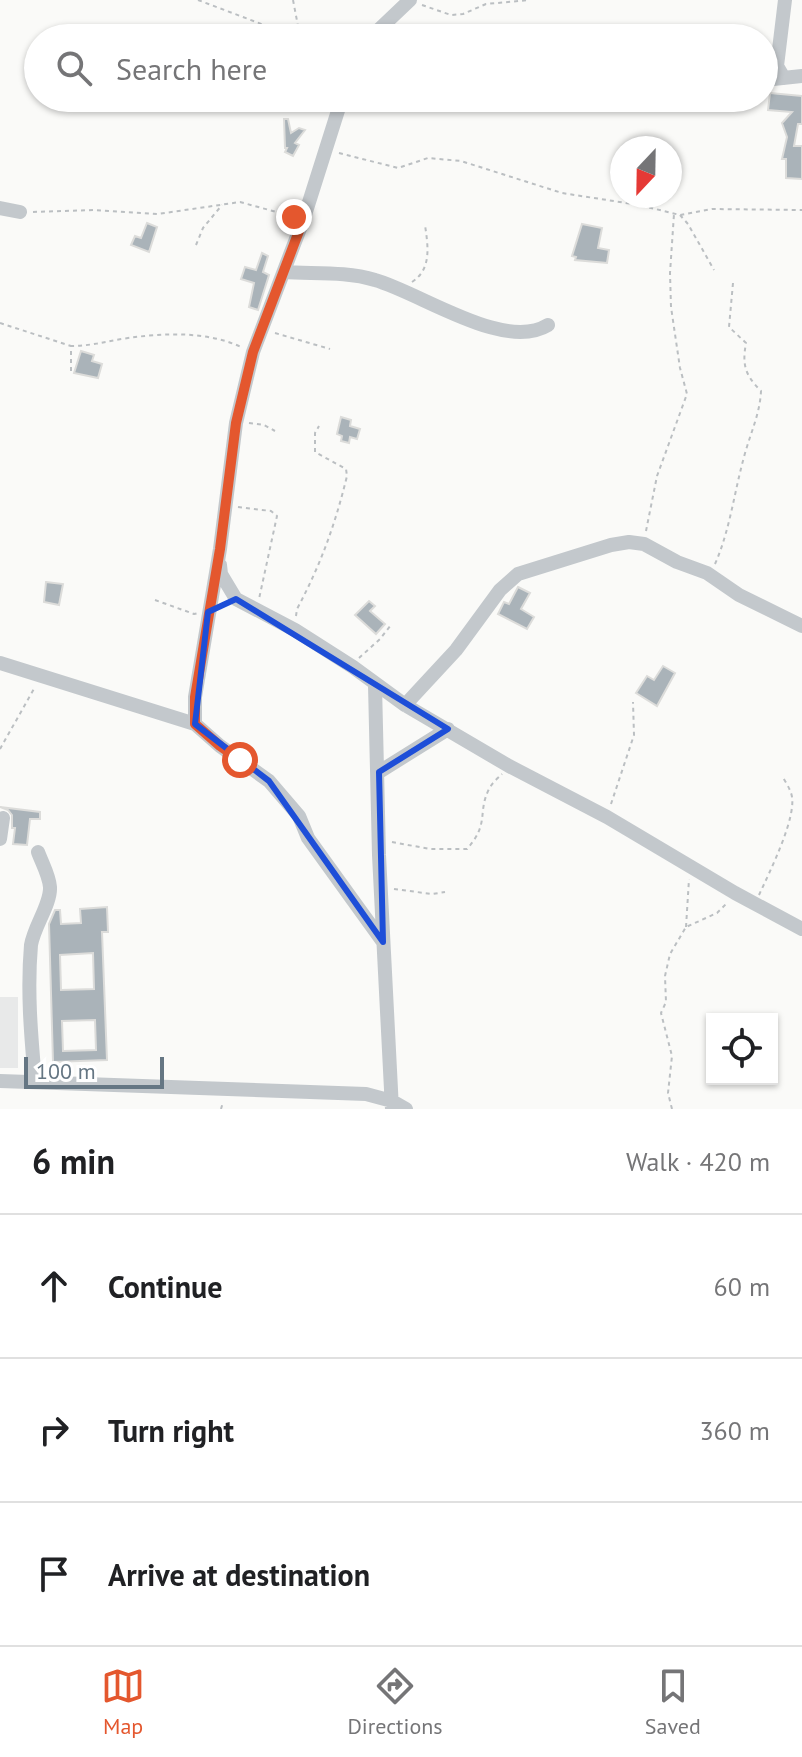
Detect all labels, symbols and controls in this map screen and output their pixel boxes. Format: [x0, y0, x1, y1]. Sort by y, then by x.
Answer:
search box [24, 24, 778, 112]
icon: search [52, 46, 96, 90]
text: Search here [116, 49, 267, 88]
north arrow [610, 136, 682, 208]
route end [276, 199, 312, 235]
route start [222, 742, 258, 778]
map controls [706, 1013, 778, 1085]
button: locate [706, 1013, 778, 1085]
scale bar [24, 1053, 164, 1089]
text: 100 m [36, 1057, 96, 1085]
text: 6 min [32, 1139, 115, 1183]
text: Walk · 420 m [626, 1145, 770, 1178]
icon: ahead [32, 1264, 76, 1308]
text: Continue [108, 1267, 222, 1306]
text: 60 m [714, 1270, 770, 1303]
icon: right [32, 1408, 76, 1452]
text: Turn right [108, 1411, 234, 1450]
text: 360 m [699, 1414, 770, 1447]
icon: arrive [32, 1552, 76, 1596]
text: Arrive at destination [108, 1555, 370, 1594]
tab: Map [101, 1664, 145, 1740]
tab: Directions [347, 1664, 443, 1740]
tab: Saved [645, 1664, 701, 1740]

